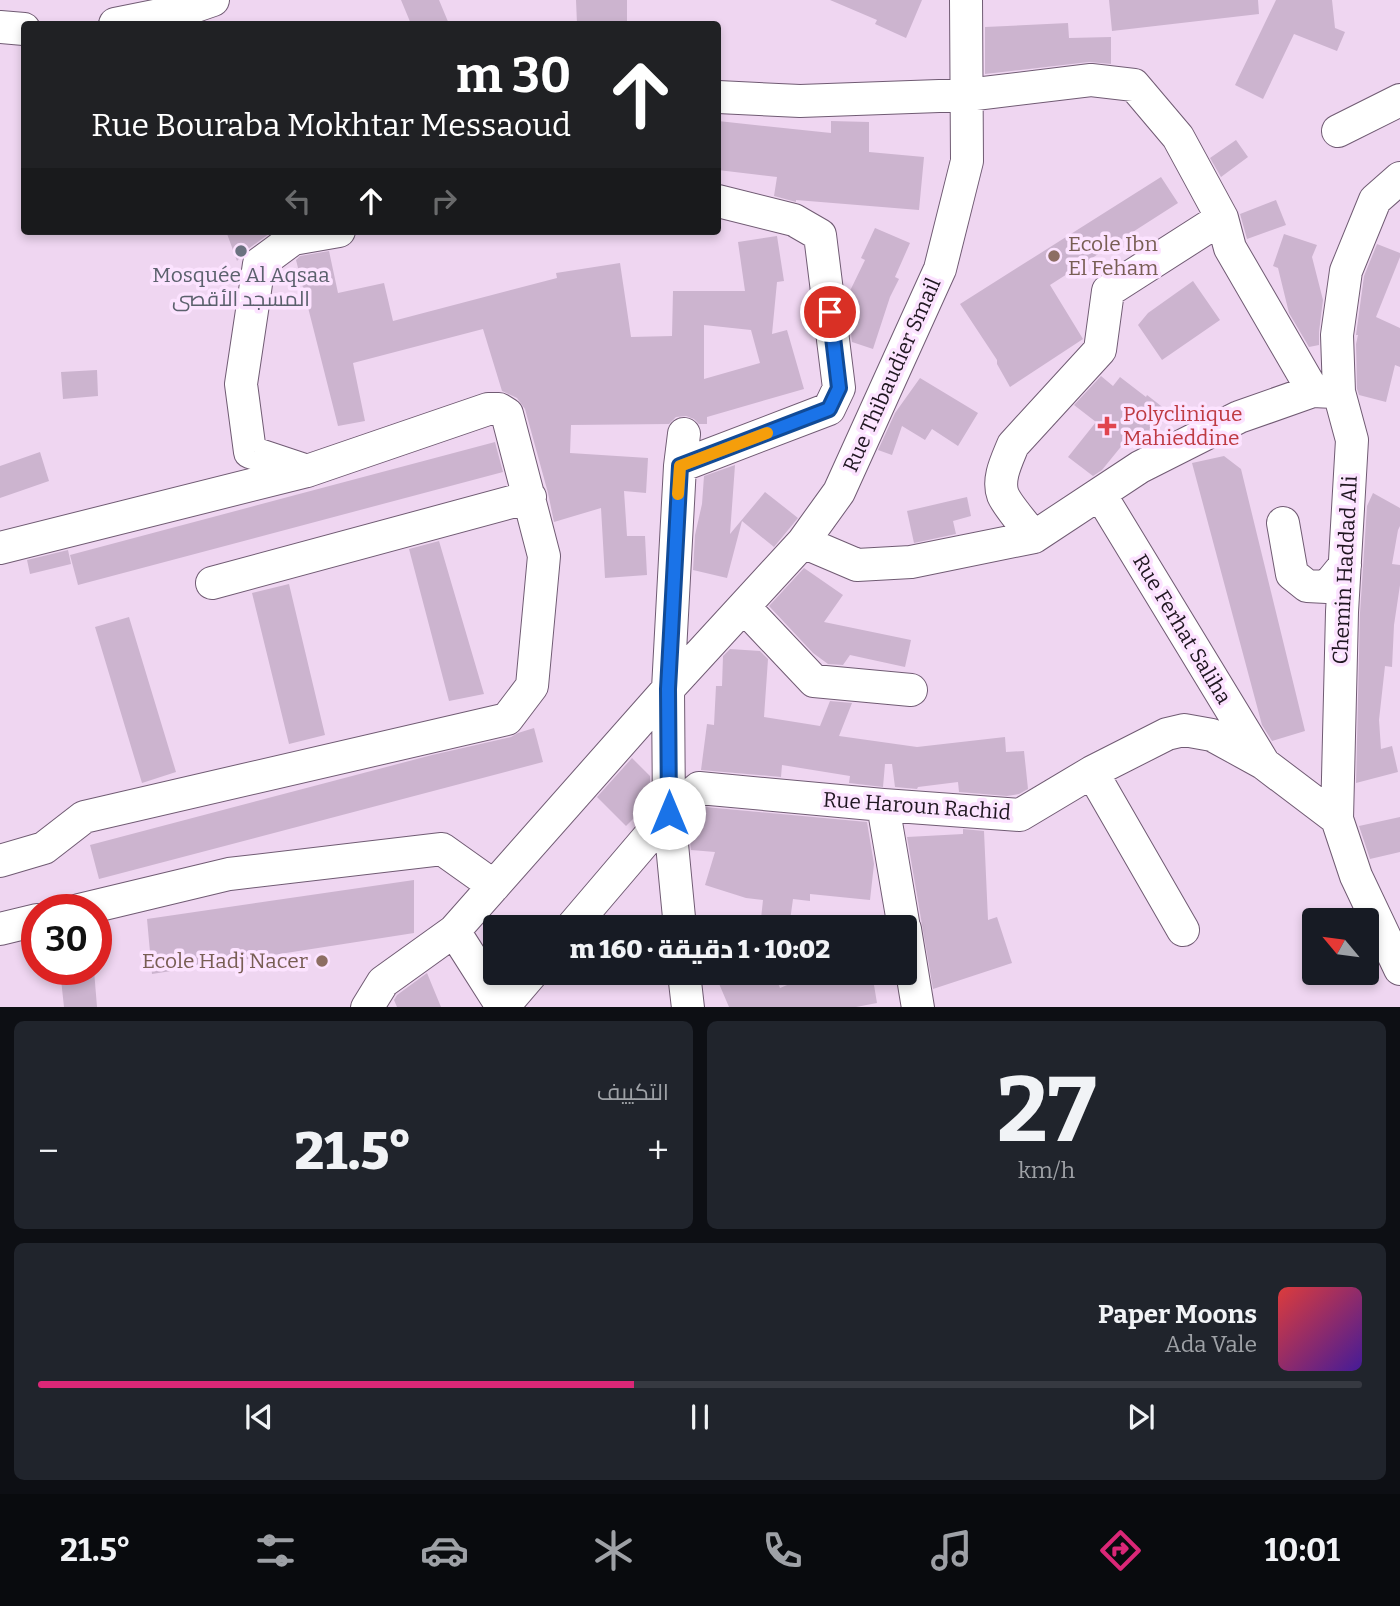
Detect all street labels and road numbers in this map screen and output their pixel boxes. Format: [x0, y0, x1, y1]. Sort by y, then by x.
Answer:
street label: Rue Thibaudier Smail [837, 274, 947, 476]
street label: Chemin Haddad Ali [1327, 475, 1363, 665]
street label: Rue Ferhat Saliha [1127, 549, 1237, 709]
street label: Rue Haroun Rachid [822, 786, 1012, 826]

